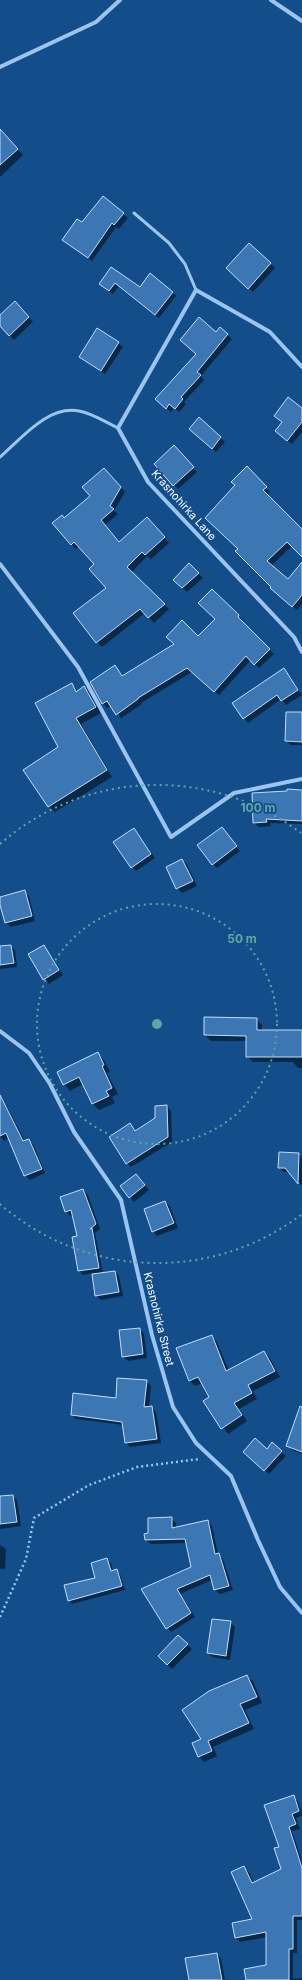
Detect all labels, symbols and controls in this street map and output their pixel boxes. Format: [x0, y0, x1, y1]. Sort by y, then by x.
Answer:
street label: Krasnohirka Lane [148, 467, 220, 543]
text: 100 m [240, 800, 276, 815]
text: 50 m [227, 931, 257, 946]
centre of rings [150, 1017, 164, 1031]
street label: Krasnohirka Street [141, 1271, 178, 1368]

